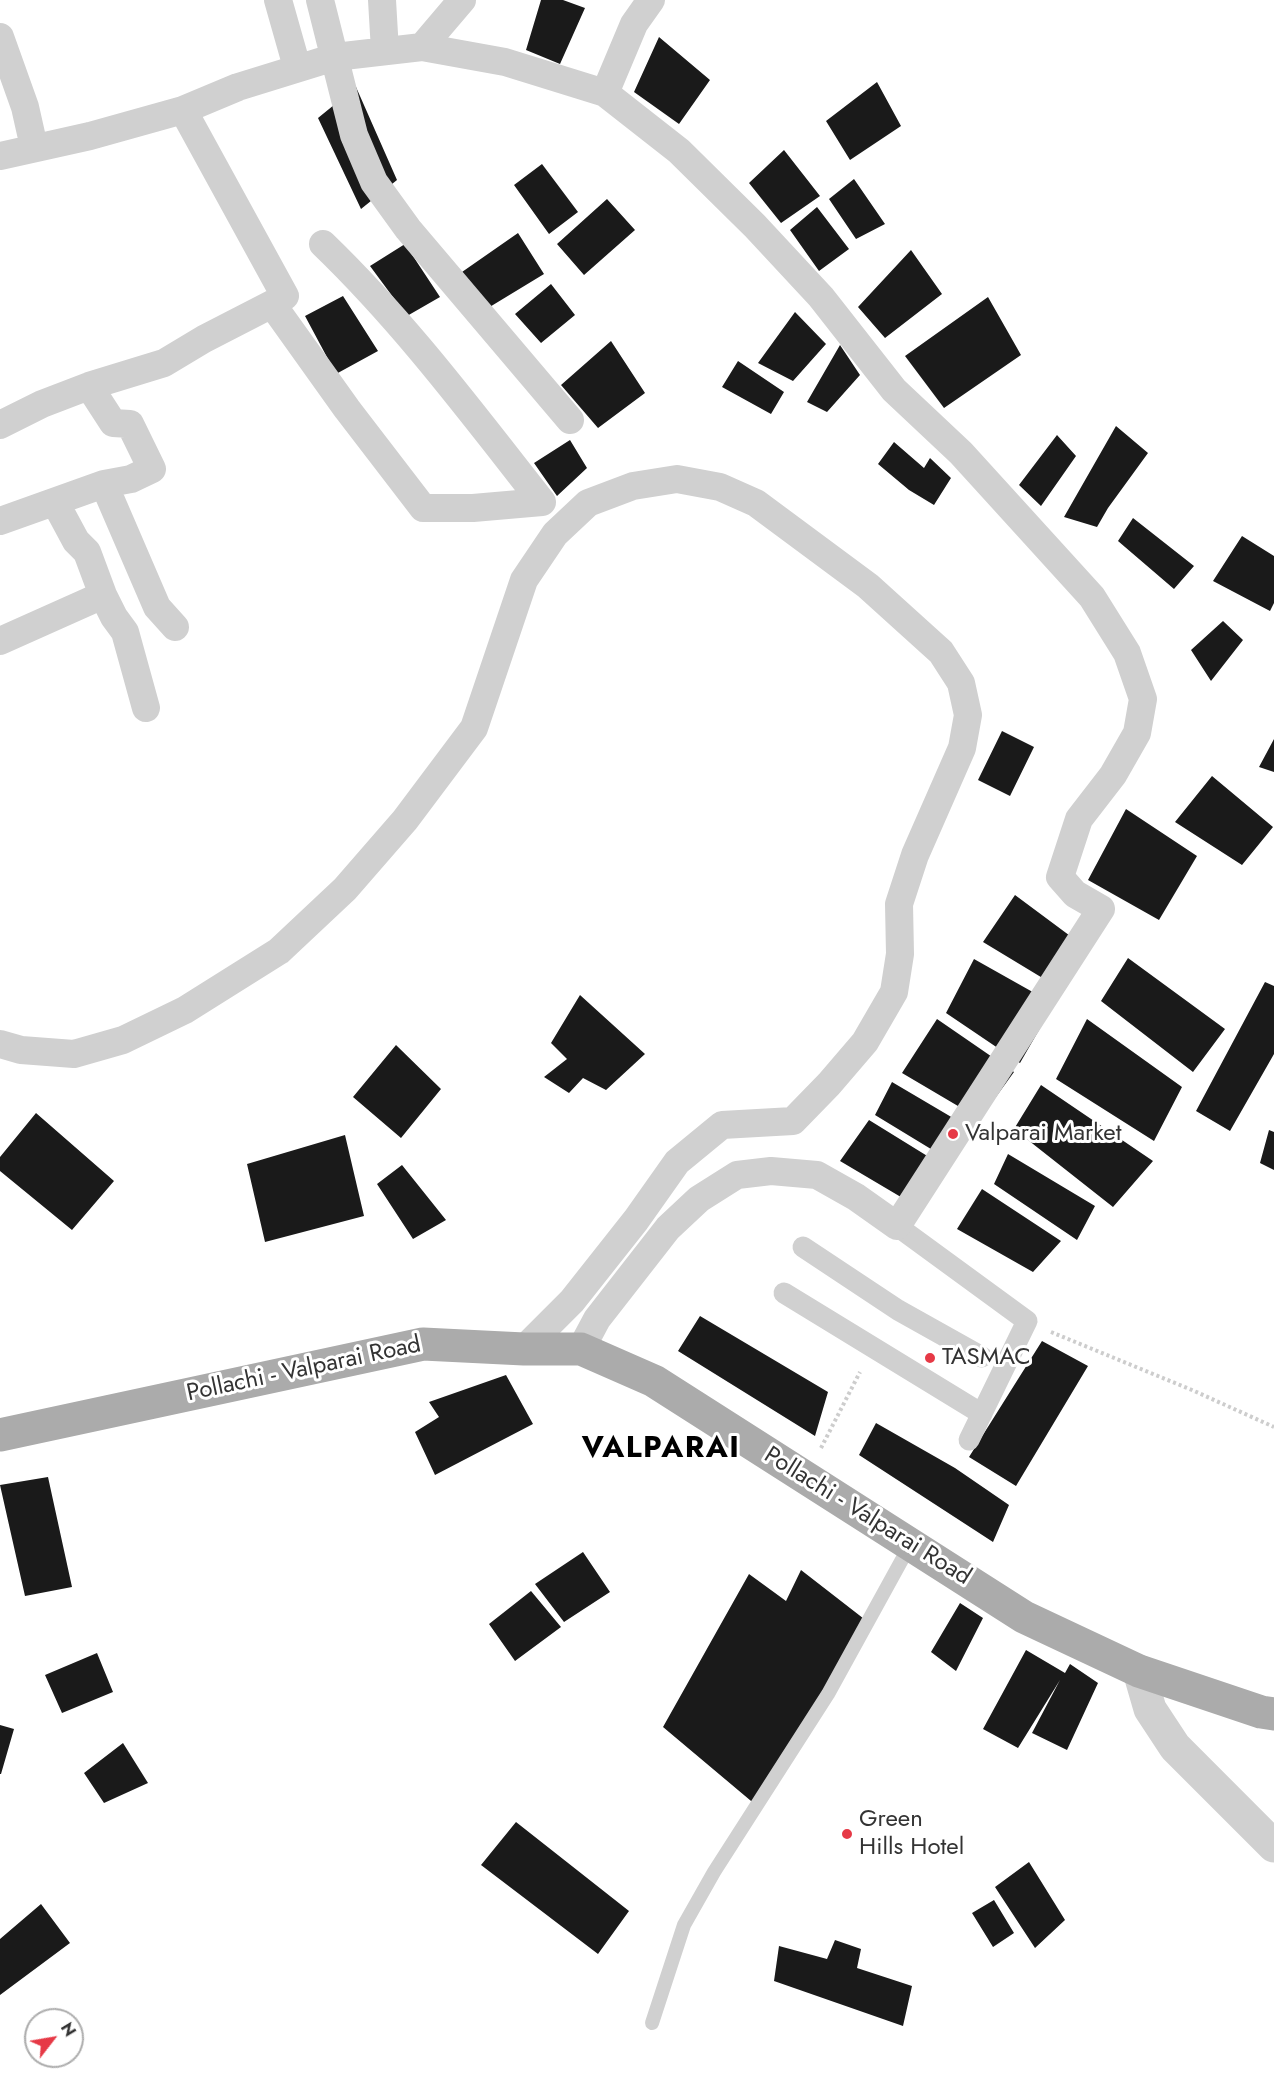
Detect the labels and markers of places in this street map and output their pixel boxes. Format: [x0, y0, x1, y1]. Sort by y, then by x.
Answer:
place label: Valparai Market [965, 1120, 1121, 1148]
marker: Valparai Market [946, 1127, 960, 1141]
place label: TASMAC [942, 1344, 1031, 1372]
marker: TASMAC [923, 1351, 937, 1365]
place label: Green Hills Hotel [859, 1806, 964, 1862]
marker: Green Hills Hotel [840, 1827, 854, 1841]

